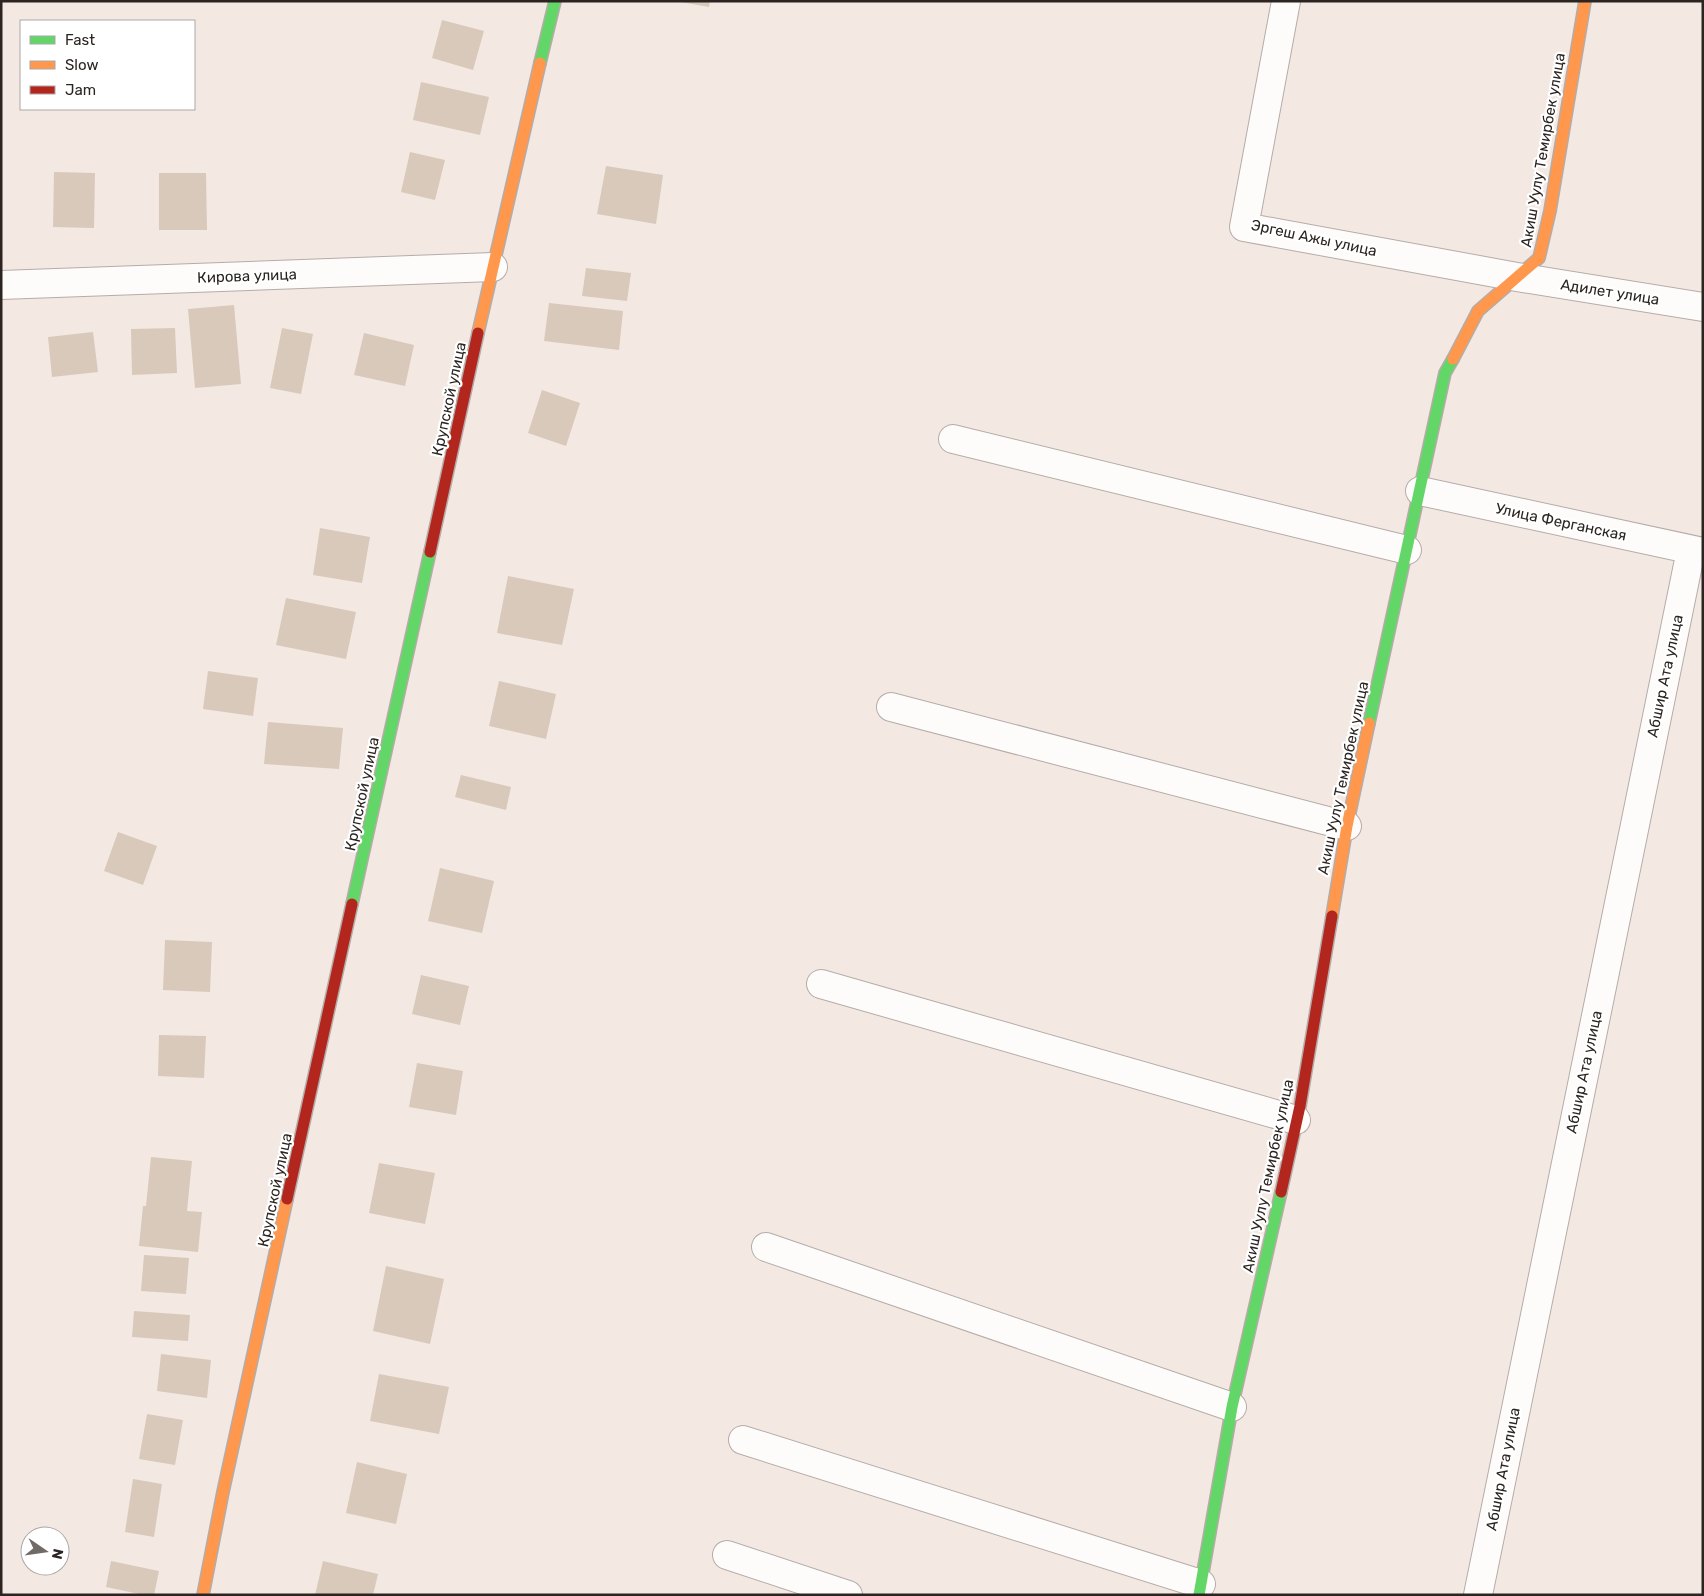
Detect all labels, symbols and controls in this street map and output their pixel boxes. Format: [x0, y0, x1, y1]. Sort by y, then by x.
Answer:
legend [20, 20, 195, 110]
text: Fast [65, 31, 95, 49]
street label: Акиш Уулу Темирбек улица [1517, 51, 1569, 249]
text: Slow [65, 56, 98, 74]
text: Jam [65, 81, 96, 99]
street label: Эргеш Ажы улица [1249, 216, 1379, 260]
street label: Кирова улица [197, 265, 297, 287]
street label: Адилет улица [1559, 275, 1661, 309]
street label: Крупской улица [428, 340, 470, 458]
street label: Улица Ферганская [1494, 499, 1628, 545]
street label: Абшир Ата улица [1643, 613, 1687, 739]
street label: Акиш Уулу Темирбек улица [1314, 680, 1372, 876]
street label: Крупской улица [341, 735, 383, 853]
street label: Абшир Ата улица [1562, 1009, 1606, 1135]
street label: Акиш Уулу Темирбек улица [1239, 1078, 1297, 1274]
street label: Крупской улица [254, 1131, 296, 1249]
street label: Абшир Ата улица [1482, 1406, 1524, 1532]
north arrow [20, 1526, 70, 1576]
text: N [48, 1547, 67, 1561]

